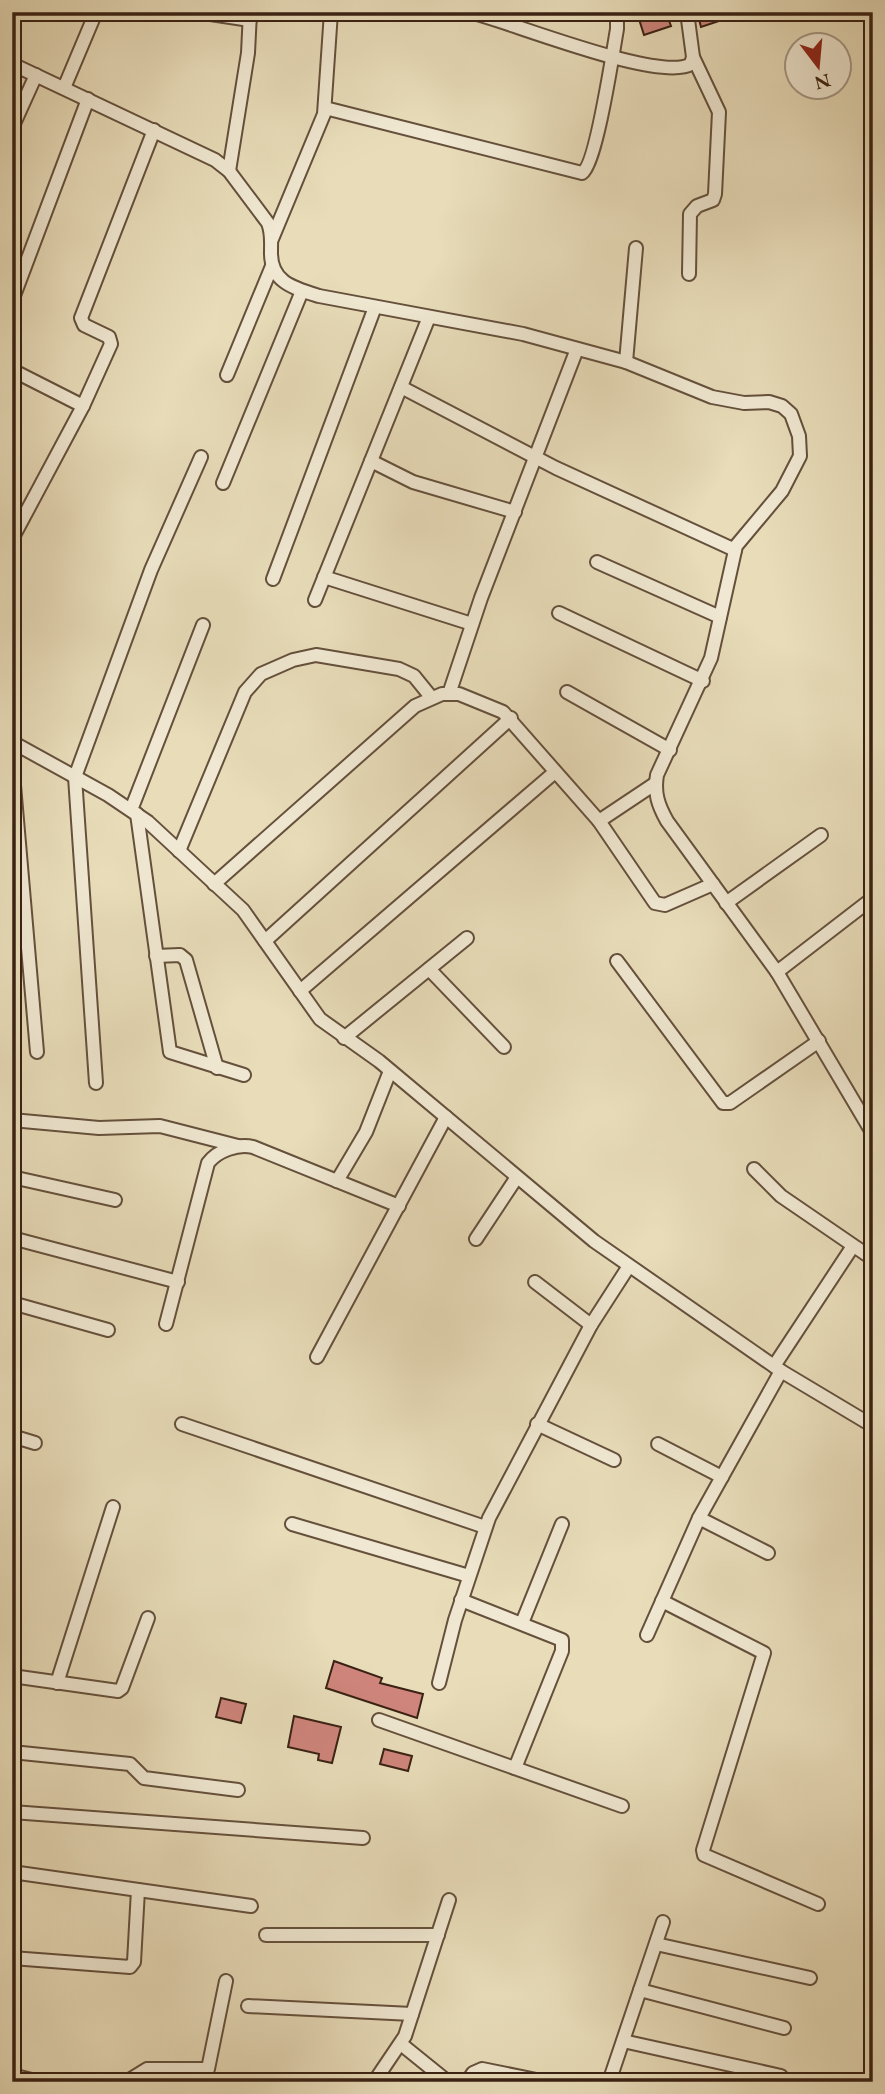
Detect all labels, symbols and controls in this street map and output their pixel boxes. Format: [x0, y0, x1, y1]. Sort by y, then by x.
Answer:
north arrow [784, 32, 854, 102]
text: N [811, 68, 833, 96]

